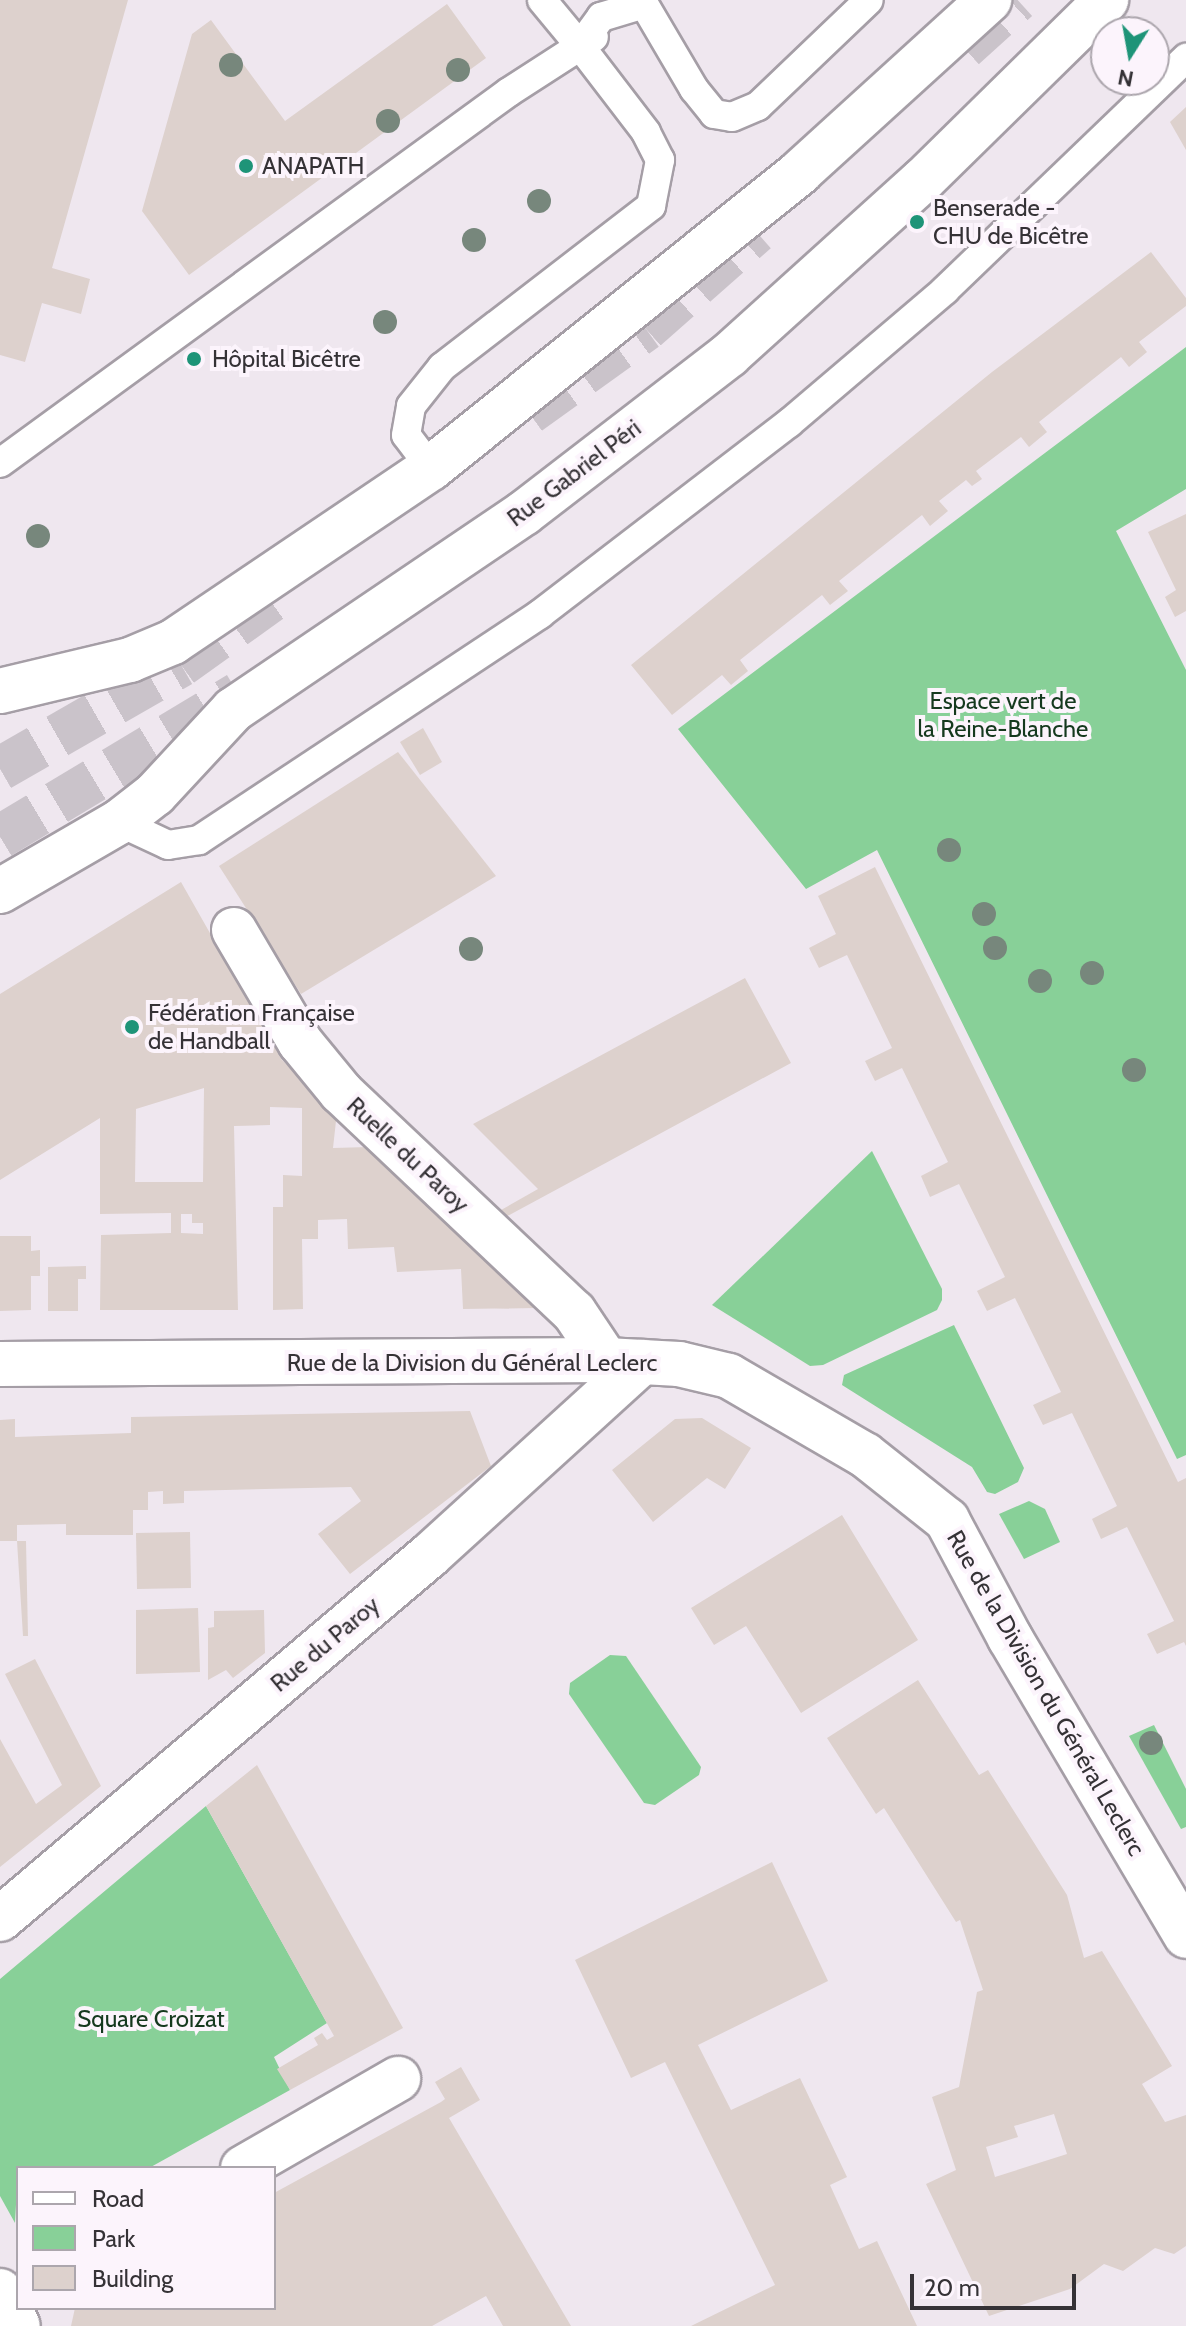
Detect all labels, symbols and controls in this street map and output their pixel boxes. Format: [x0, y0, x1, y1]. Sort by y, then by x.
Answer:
north arrow [1090, 16, 1170, 96]
text: N [1115, 63, 1136, 93]
place label: ANAPATH [262, 152, 364, 180]
marker: ANAPATH [237, 157, 255, 175]
place label: Benserade - CHU de Bicêtre [933, 194, 1088, 250]
marker: Benserade - CHU de Bicêtre [908, 213, 926, 231]
place label: Hôpital Bicêtre [212, 345, 361, 373]
marker: Hôpital Bicêtre [183, 348, 205, 370]
street label: Rue Gabriel Péri [502, 413, 646, 533]
park label: Espace vert de la Reine-Blanche [918, 687, 1088, 743]
place label: Fédération Française de Handball [148, 999, 355, 1055]
marker: Fédération Française de Handball [123, 1018, 141, 1036]
street label: Ruelle du Paroy [341, 1091, 475, 1219]
street label: Rue de la Division du Général Leclerc [287, 1349, 657, 1377]
street label: Rue de la Division du Général Leclerc [941, 1525, 1151, 1861]
street label: Rue du Paroy [265, 1590, 385, 1698]
park label: Square Croizat [77, 2005, 225, 2033]
legend [16, 2166, 276, 2310]
text: Road [92, 2184, 144, 2213]
text: Park [92, 2224, 135, 2253]
scale bar [914, 2258, 1080, 2308]
text: Building [92, 2264, 173, 2293]
text: 20 m [924, 2273, 980, 2302]

